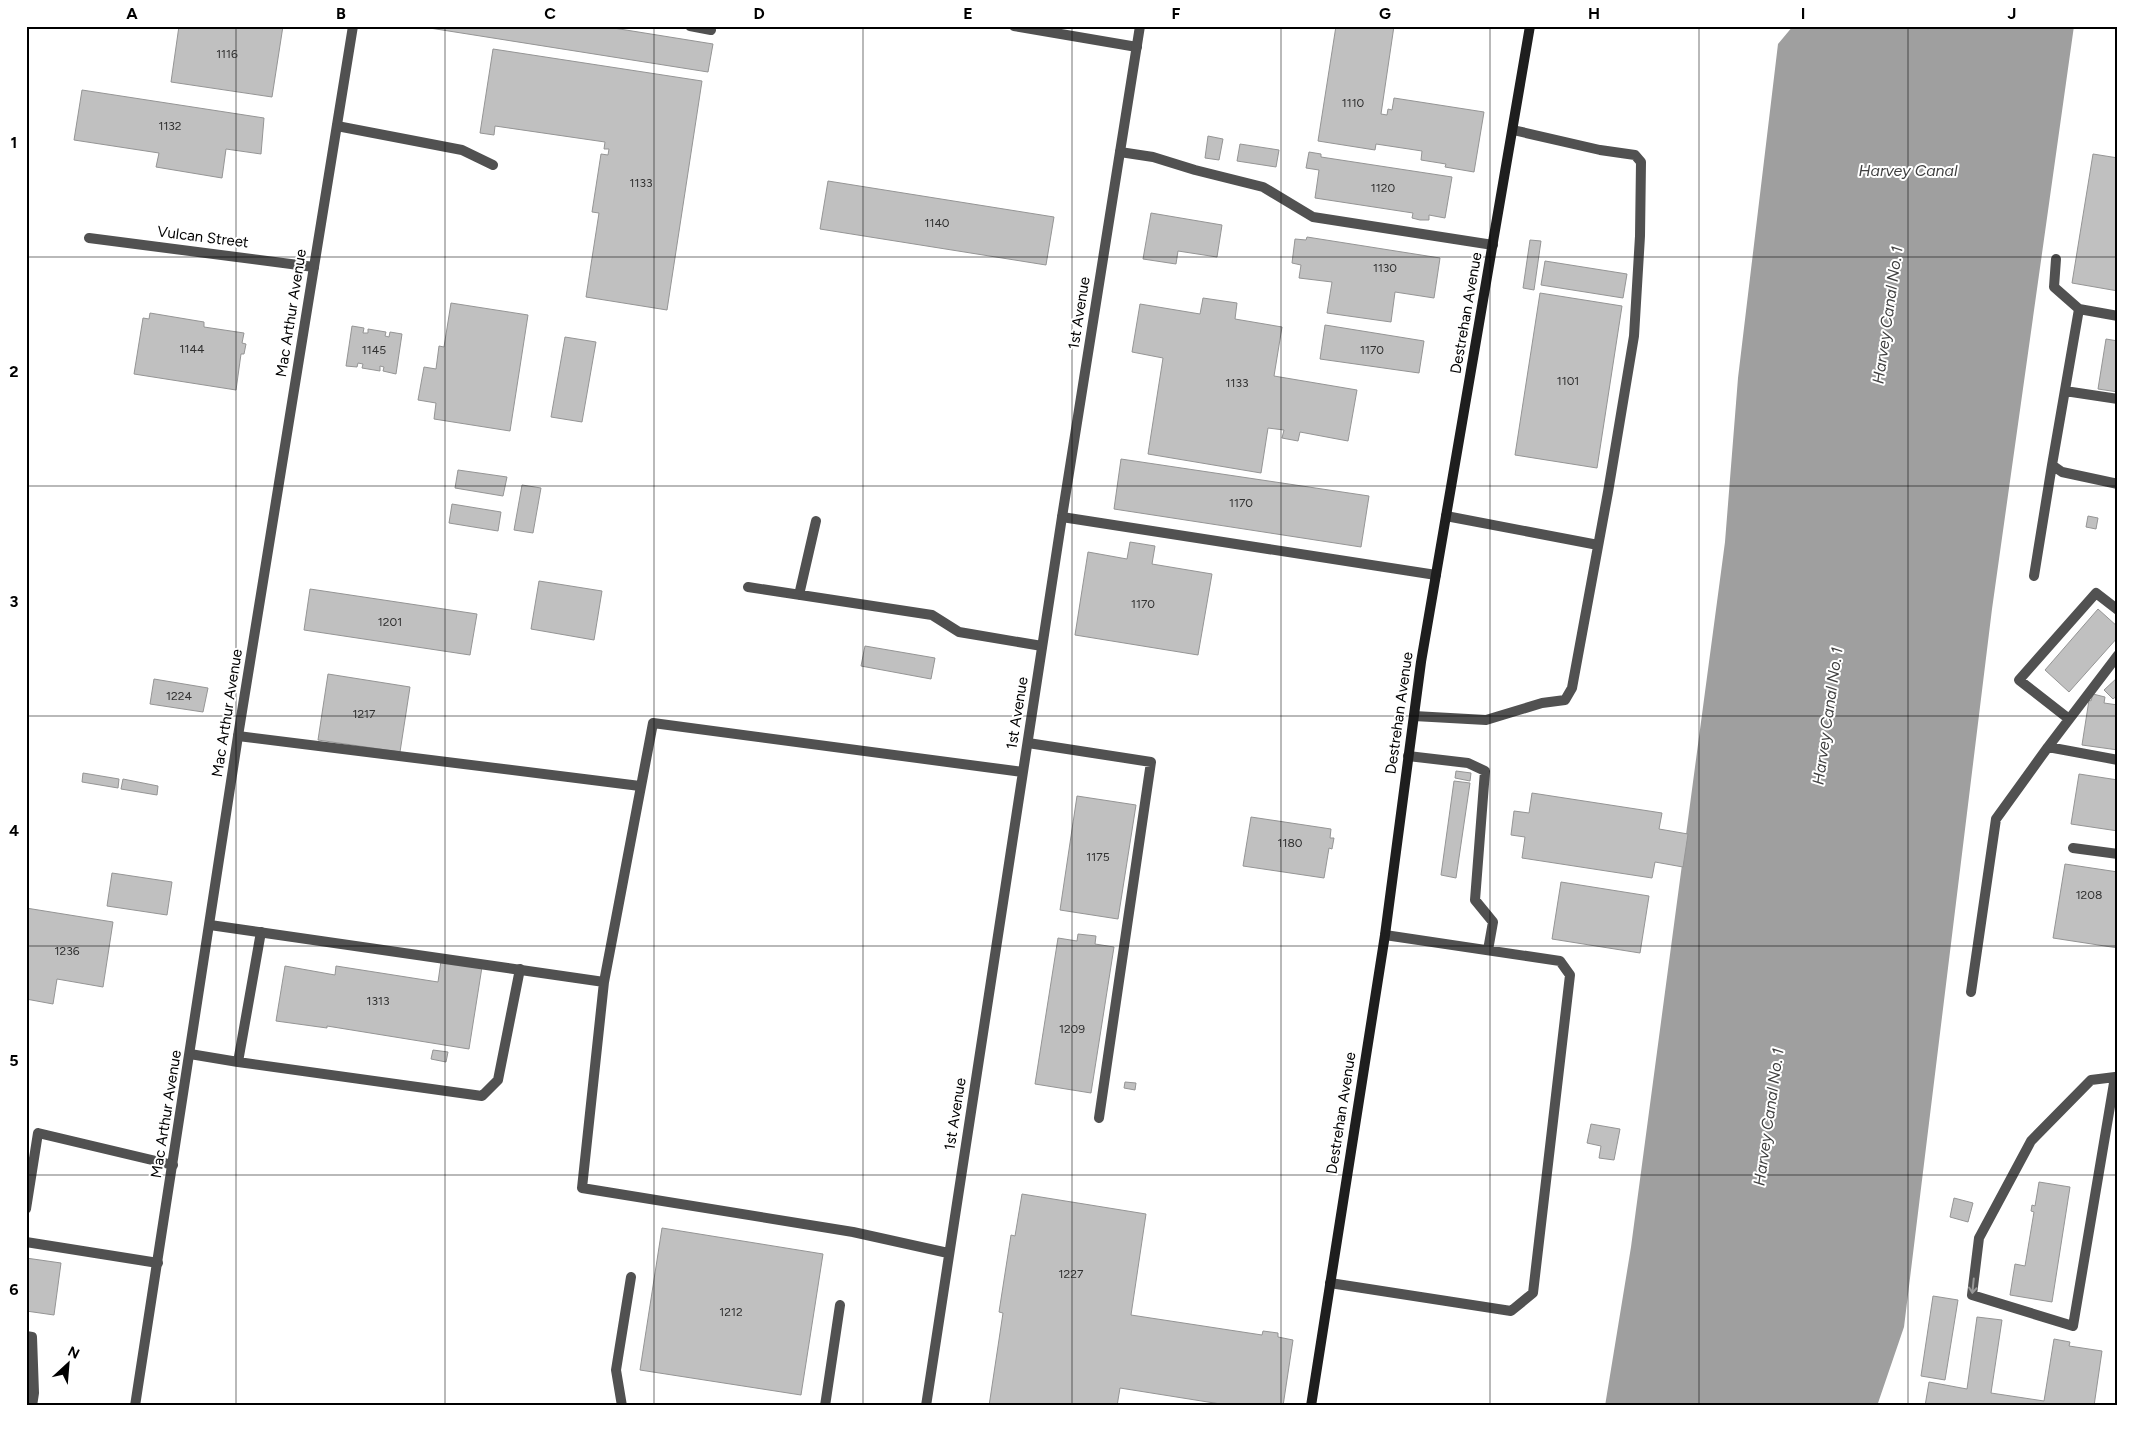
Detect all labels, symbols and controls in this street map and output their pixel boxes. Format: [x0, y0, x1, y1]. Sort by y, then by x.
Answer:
text: A [126, 4, 138, 23]
text: B [336, 4, 346, 23]
text: C [544, 4, 556, 23]
text: D [753, 4, 765, 23]
text: E [963, 4, 973, 23]
text: F [1172, 4, 1181, 23]
text: G [1379, 4, 1391, 23]
text: H [1588, 4, 1600, 23]
text: I [1801, 4, 1805, 23]
text: J [2008, 4, 2016, 23]
house number: 1116 [216, 47, 238, 61]
house number: 1110 [1342, 96, 1365, 110]
house number: 1132 [158, 119, 182, 133]
text: 1 [11, 133, 17, 152]
water label: Harvey Canal [1859, 161, 1958, 180]
house number: 1133 [630, 176, 652, 190]
house number: 1120 [1371, 181, 1395, 195]
house number: 1140 [924, 216, 950, 230]
street label: Vulcan Street [156, 222, 250, 252]
water label: Harvey Canal No. 1 [1868, 245, 1907, 385]
street label: Mac Arthur Avenue [272, 248, 310, 378]
street label: Destrehan Avenue [1446, 251, 1486, 375]
house number: 1130 [1373, 261, 1397, 275]
street label: 1st Avenue [1064, 275, 1094, 351]
house number: 1144 [180, 342, 205, 356]
house number: 1145 [362, 343, 386, 357]
house number: 1170 [1360, 343, 1384, 357]
text: 2 [9, 362, 19, 381]
house number: 1101 [1557, 374, 1579, 388]
house number: 1133 [1226, 376, 1248, 390]
house number: 1170 [1229, 496, 1253, 510]
text: 3 [10, 592, 19, 611]
house number: 1170 [1131, 597, 1155, 611]
house number: 1201 [378, 615, 402, 629]
water label: Harvey Canal No. 1 [1808, 646, 1847, 786]
street label: Mac Arthur Avenue [208, 648, 246, 778]
street label: Destrehan Avenue [1382, 651, 1416, 775]
street label: 1st Avenue [1002, 675, 1032, 751]
house number: 1224 [166, 689, 192, 703]
house number: 1217 [352, 707, 376, 721]
text: 4 [9, 821, 19, 840]
house number: 1180 [1278, 836, 1303, 850]
house number: 1175 [1086, 850, 1110, 864]
house number: 1208 [2076, 888, 2102, 902]
house number: 1236 [55, 944, 80, 958]
house number: 1313 [367, 994, 389, 1008]
house number: 1209 [1059, 1022, 1085, 1036]
water label: Harvey Canal No. 1 [1749, 1047, 1788, 1187]
street label: Mac Arthur Avenue [147, 1049, 185, 1179]
text: 5 [9, 1051, 19, 1070]
street label: Destrehan Avenue [1322, 1051, 1360, 1175]
street label: 1st Avenue [940, 1076, 970, 1152]
house number: 1227 [1059, 1267, 1084, 1281]
one-way arrow [1969, 1278, 1978, 1294]
text: 6 [9, 1280, 19, 1299]
house number: 1212 [719, 1305, 743, 1319]
north arrow [42, 1340, 92, 1390]
text: N [65, 1343, 82, 1363]

